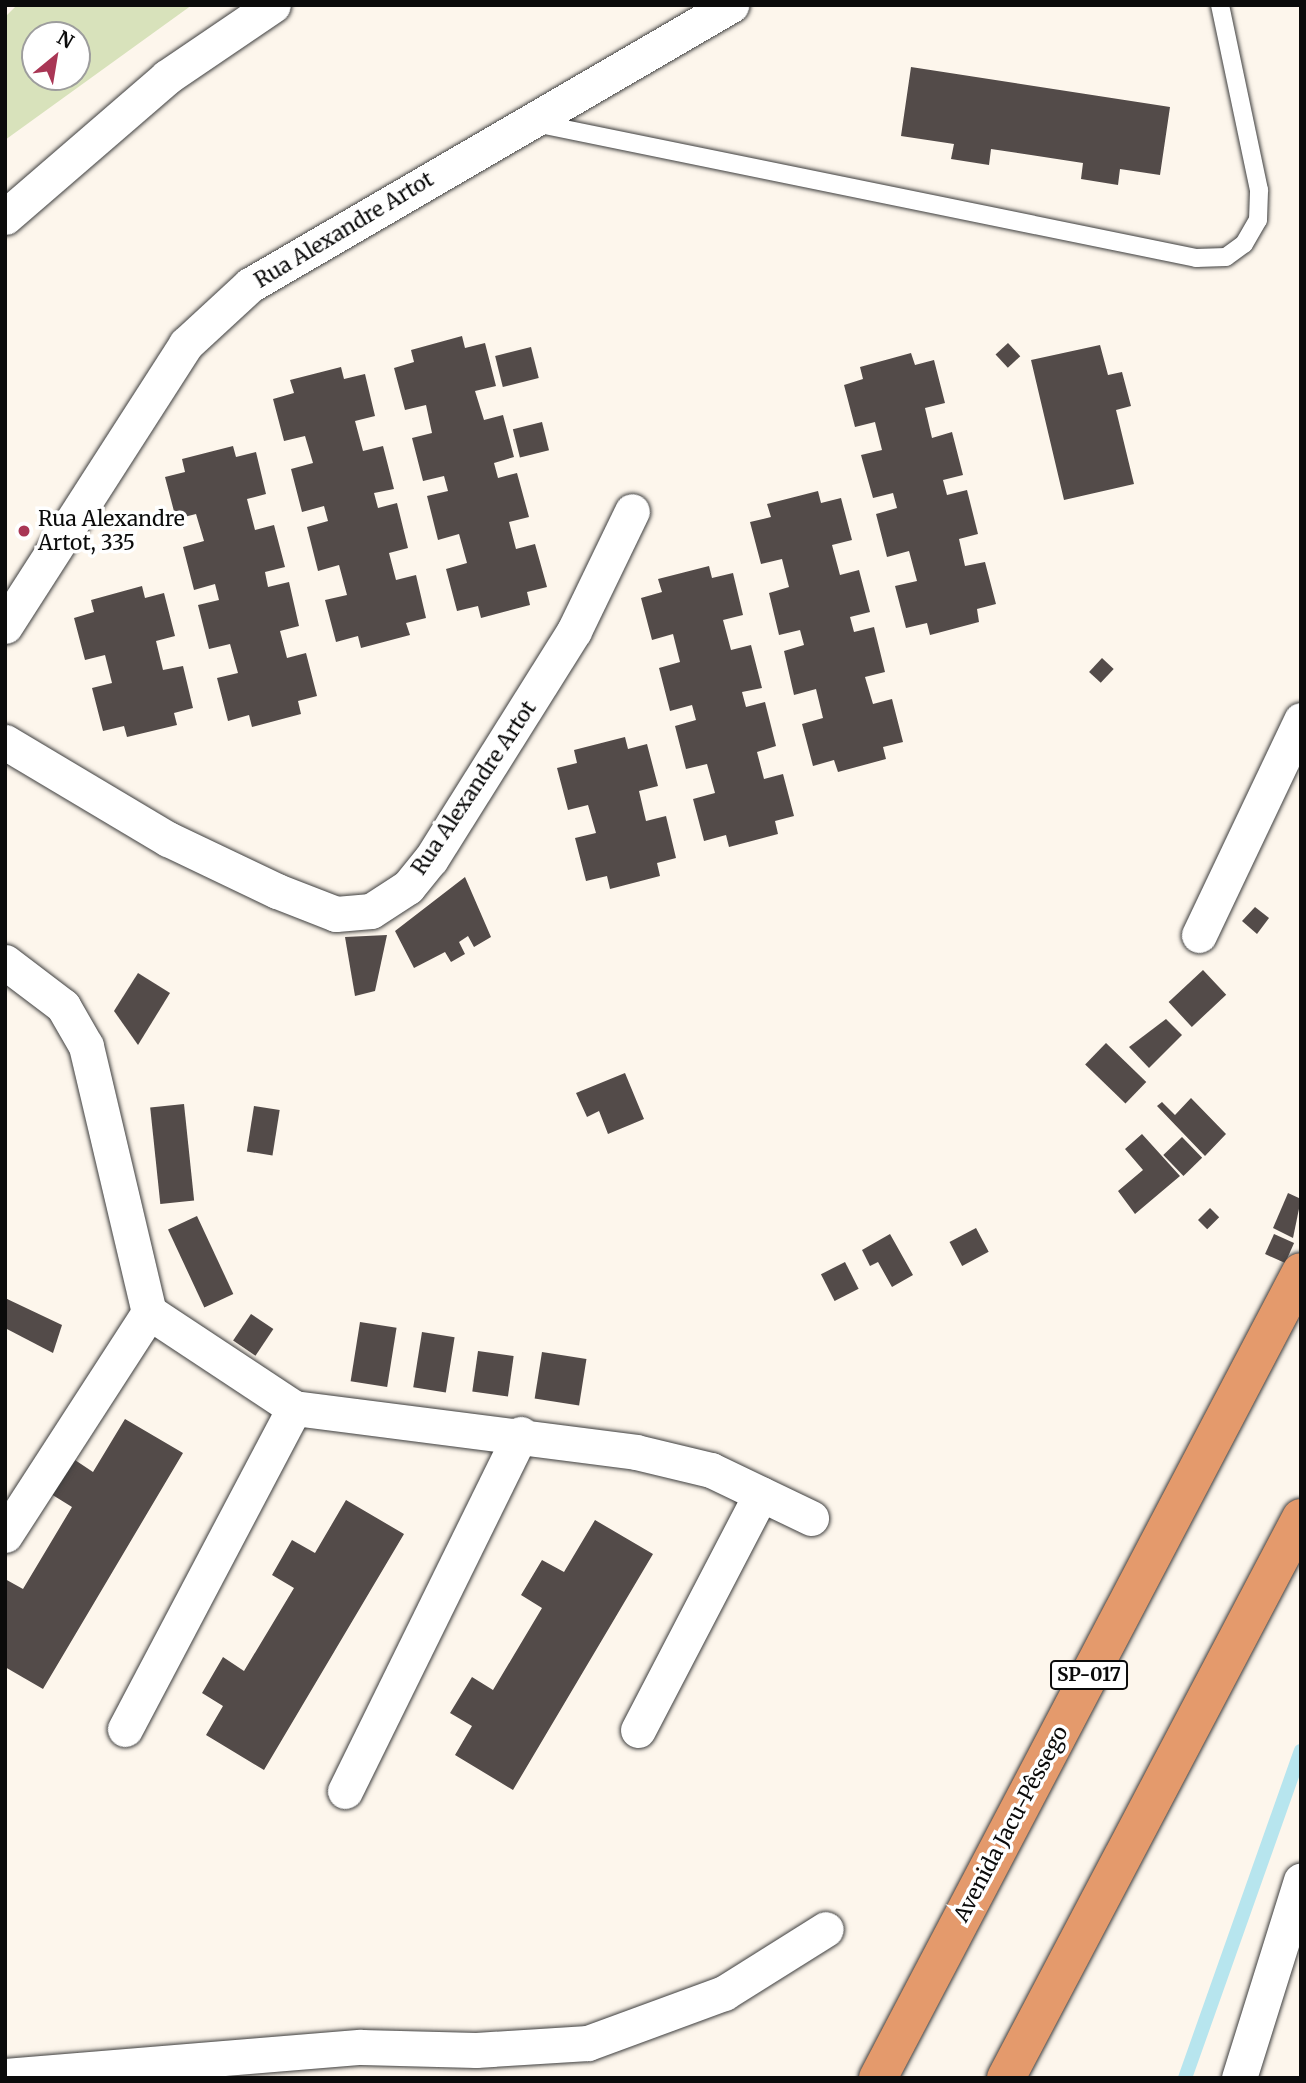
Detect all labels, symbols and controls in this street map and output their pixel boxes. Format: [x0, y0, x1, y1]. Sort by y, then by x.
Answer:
north arrow [21, 21, 91, 91]
text: N [53, 25, 78, 54]
street label: Rua Alexandre Artot [250, 167, 438, 293]
place label: Rua Alexandre Artot, 335 [38, 506, 185, 556]
marker: Rua Alexandre Artot, 335 [16, 523, 32, 539]
street label: Rua Alexandre Artot [406, 696, 542, 880]
road number: SP-017 [1049, 1660, 1129, 1690]
street label: Avenida Jacu-Pêssego [949, 1722, 1073, 1926]

